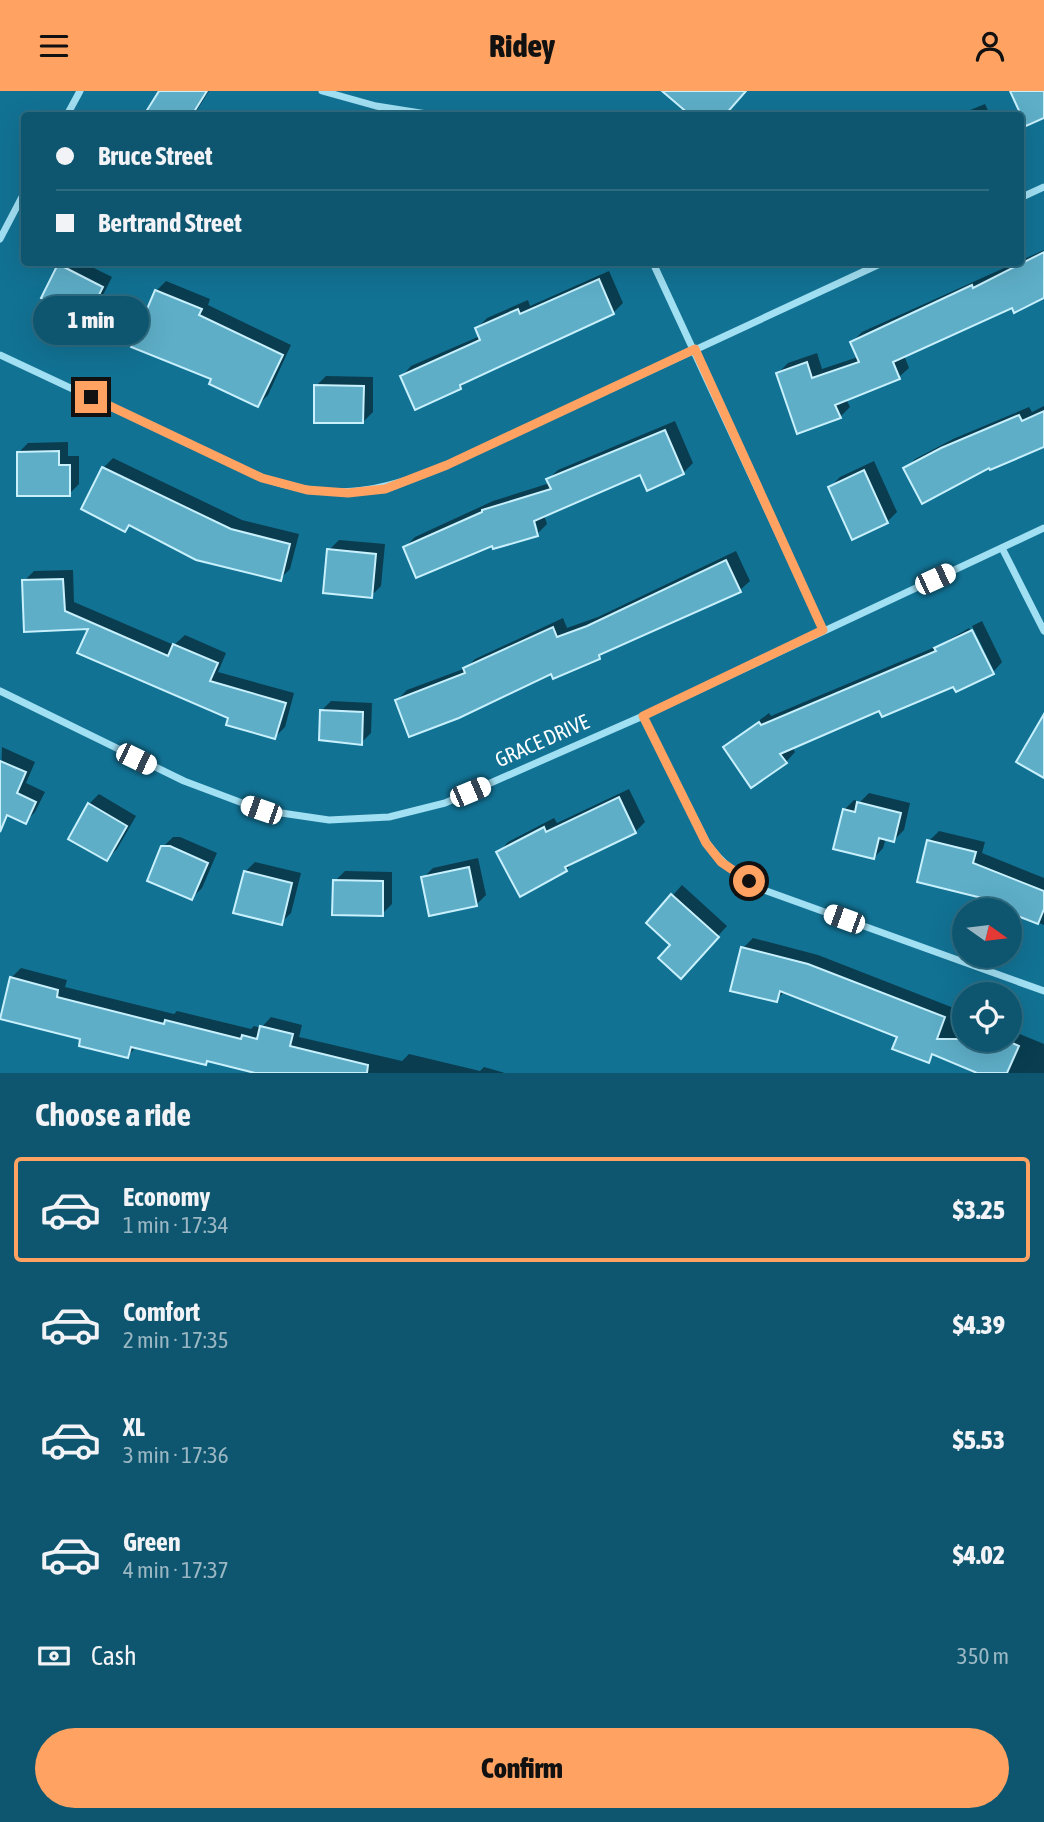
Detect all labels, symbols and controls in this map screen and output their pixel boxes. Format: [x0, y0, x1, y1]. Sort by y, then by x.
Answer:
icon: menu [35, 27, 73, 65]
text: Ridey [489, 27, 555, 64]
icon: person [971, 27, 1009, 65]
text: Bruce Street [98, 141, 213, 171]
text: Bertrand Street [98, 208, 242, 238]
callout: 1 min [33, 295, 149, 345]
text: 1 min [68, 307, 114, 333]
route end [75, 381, 107, 413]
car [912, 561, 959, 597]
street label: GRACE DRIVE [491, 709, 592, 771]
car [113, 740, 160, 778]
car [447, 774, 494, 810]
car [238, 793, 285, 827]
route start [733, 865, 765, 897]
north arrow [952, 898, 1022, 968]
map controls [952, 898, 1022, 1052]
car [821, 902, 868, 936]
button: locate [952, 982, 1022, 1052]
text: Choose a ride [35, 1096, 191, 1133]
icon: car [39, 1178, 102, 1241]
text: Economy [123, 1182, 210, 1212]
text: $3.25 [953, 1195, 1005, 1225]
text: 1 min · 17:34 [123, 1212, 229, 1238]
icon: car [39, 1293, 102, 1356]
text: Comfort [123, 1297, 200, 1327]
text: $4.39 [953, 1310, 1005, 1340]
text: 2 min · 17:35 [123, 1327, 229, 1353]
icon: car [39, 1408, 102, 1471]
text: XL [123, 1412, 145, 1442]
text: $5.53 [953, 1425, 1005, 1455]
text: 3 min · 17:36 [123, 1442, 229, 1468]
icon: car [39, 1523, 102, 1586]
text: Green [123, 1527, 181, 1557]
text: $4.02 [953, 1540, 1005, 1570]
text: 4 min · 17:37 [123, 1557, 229, 1583]
icon: cash [35, 1637, 73, 1675]
text: Cash [91, 1641, 137, 1671]
text: 350 m [957, 1643, 1009, 1669]
button: Confirm [35, 1728, 1009, 1808]

